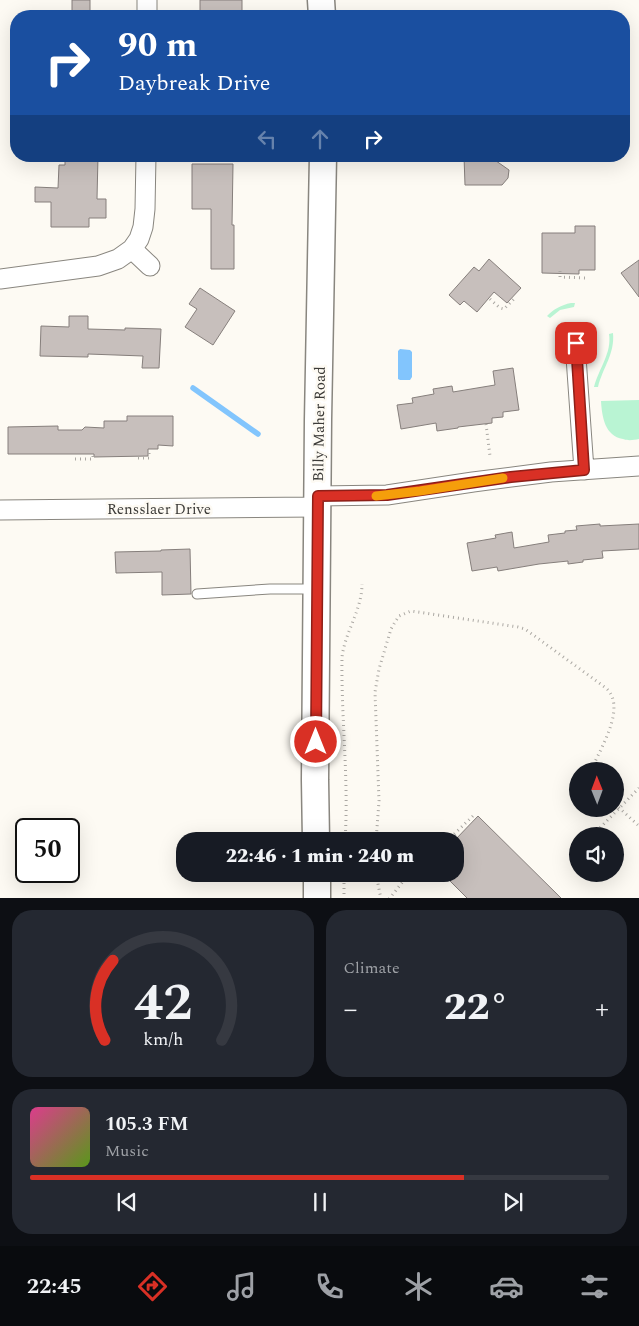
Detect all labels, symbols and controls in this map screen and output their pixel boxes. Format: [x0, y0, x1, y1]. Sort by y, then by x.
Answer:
text: 90 m [118, 19, 198, 72]
icon: right [35, 30, 100, 95]
text: Daybreak Drive [118, 67, 270, 100]
icon: left [253, 125, 281, 153]
icon: ahead [306, 125, 334, 153]
icon: right [359, 125, 387, 153]
pin [555, 322, 597, 364]
icon: arrive [562, 329, 590, 357]
street label: Billy Maher Road [307, 366, 332, 482]
street label: Rensslaer Drive [107, 498, 211, 521]
position arrow [289, 715, 341, 767]
north arrow [569, 762, 624, 818]
map controls [569, 762, 624, 882]
speed limit sign: 50 [15, 818, 80, 883]
button: sound [569, 827, 624, 882]
text: 22:46 · 1 min · 240 m [226, 842, 414, 871]
text: Climate [344, 956, 400, 980]
text: 42 [134, 964, 192, 1043]
text: 22° [444, 979, 509, 1037]
text: − [344, 988, 358, 1031]
text: + [595, 988, 609, 1031]
text: km/h [143, 1026, 183, 1053]
text: 105.3 FM [105, 1110, 188, 1139]
text: Music [105, 1139, 149, 1163]
icon: previous [113, 1188, 141, 1216]
icon: pause [306, 1188, 334, 1216]
icon: next [499, 1188, 527, 1216]
icon: directions [135, 1269, 170, 1304]
icon: music [224, 1269, 259, 1304]
icon: phone [312, 1269, 347, 1304]
icon: climate [401, 1269, 436, 1304]
icon: car [489, 1269, 524, 1304]
icon: filters [577, 1269, 612, 1304]
text: 22:45 [27, 1270, 82, 1303]

